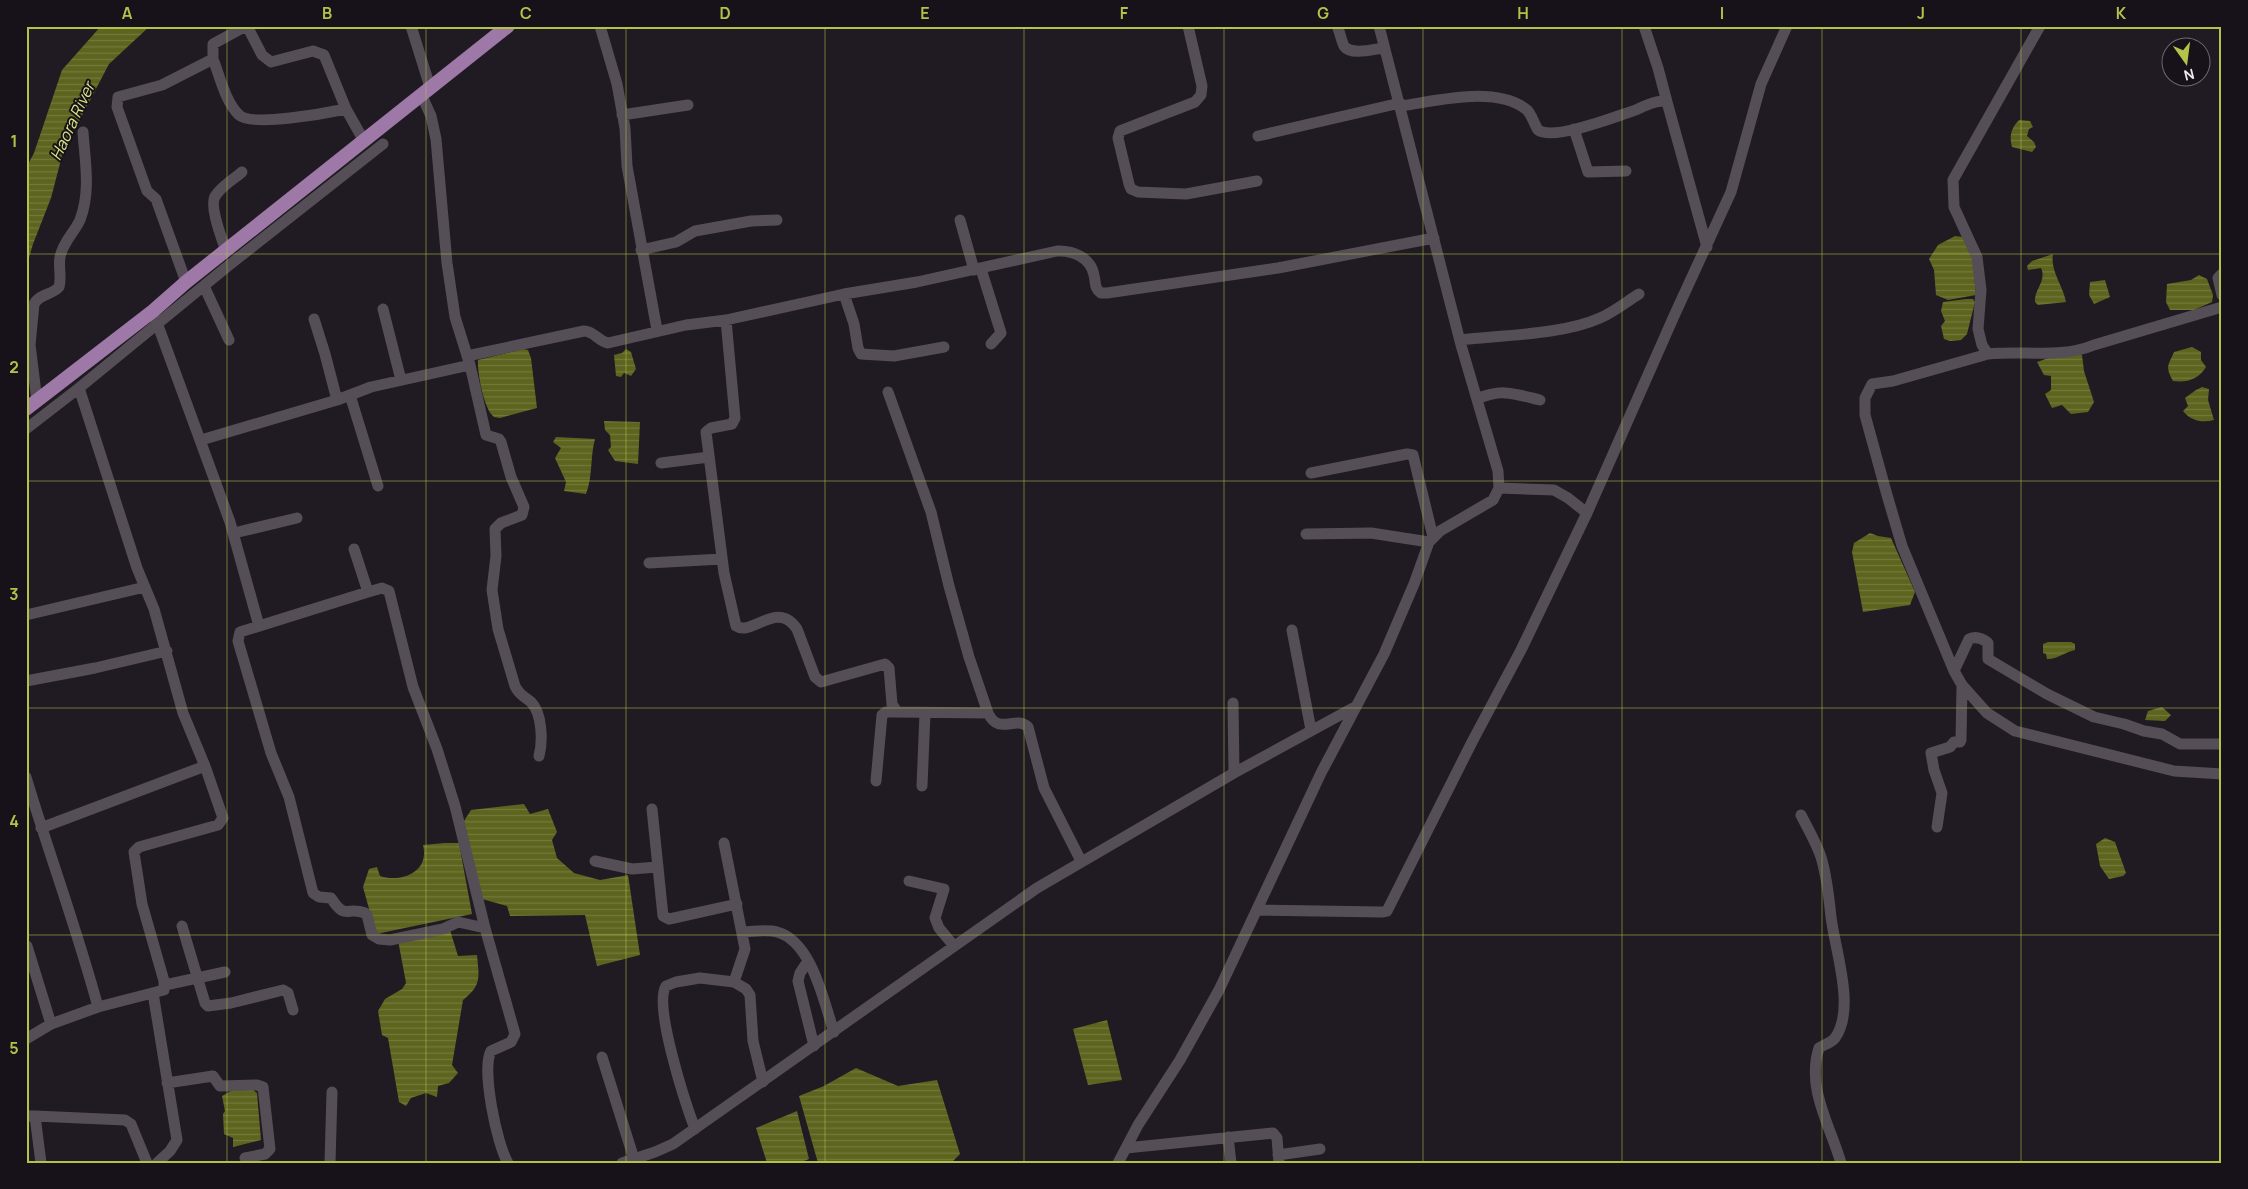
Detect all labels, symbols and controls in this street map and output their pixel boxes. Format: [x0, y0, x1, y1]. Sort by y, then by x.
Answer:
text: A [122, 2, 133, 24]
text: B [322, 2, 332, 24]
text: C [520, 2, 532, 24]
text: D [719, 2, 731, 24]
text: E [920, 2, 930, 24]
text: F [1120, 2, 1129, 24]
text: G [1317, 2, 1329, 24]
text: H [1517, 2, 1529, 24]
text: I [1720, 2, 1724, 24]
text: J [1917, 2, 1925, 24]
text: K [2116, 2, 2127, 24]
north arrow [2160, 38, 2210, 88]
text: N [2182, 65, 2196, 86]
water label: Haora River [44, 76, 101, 164]
text: 1 [10, 130, 18, 152]
text: 2 [9, 356, 19, 378]
text: 3 [9, 583, 19, 605]
text: 4 [9, 810, 19, 832]
text: 5 [9, 1037, 19, 1059]

